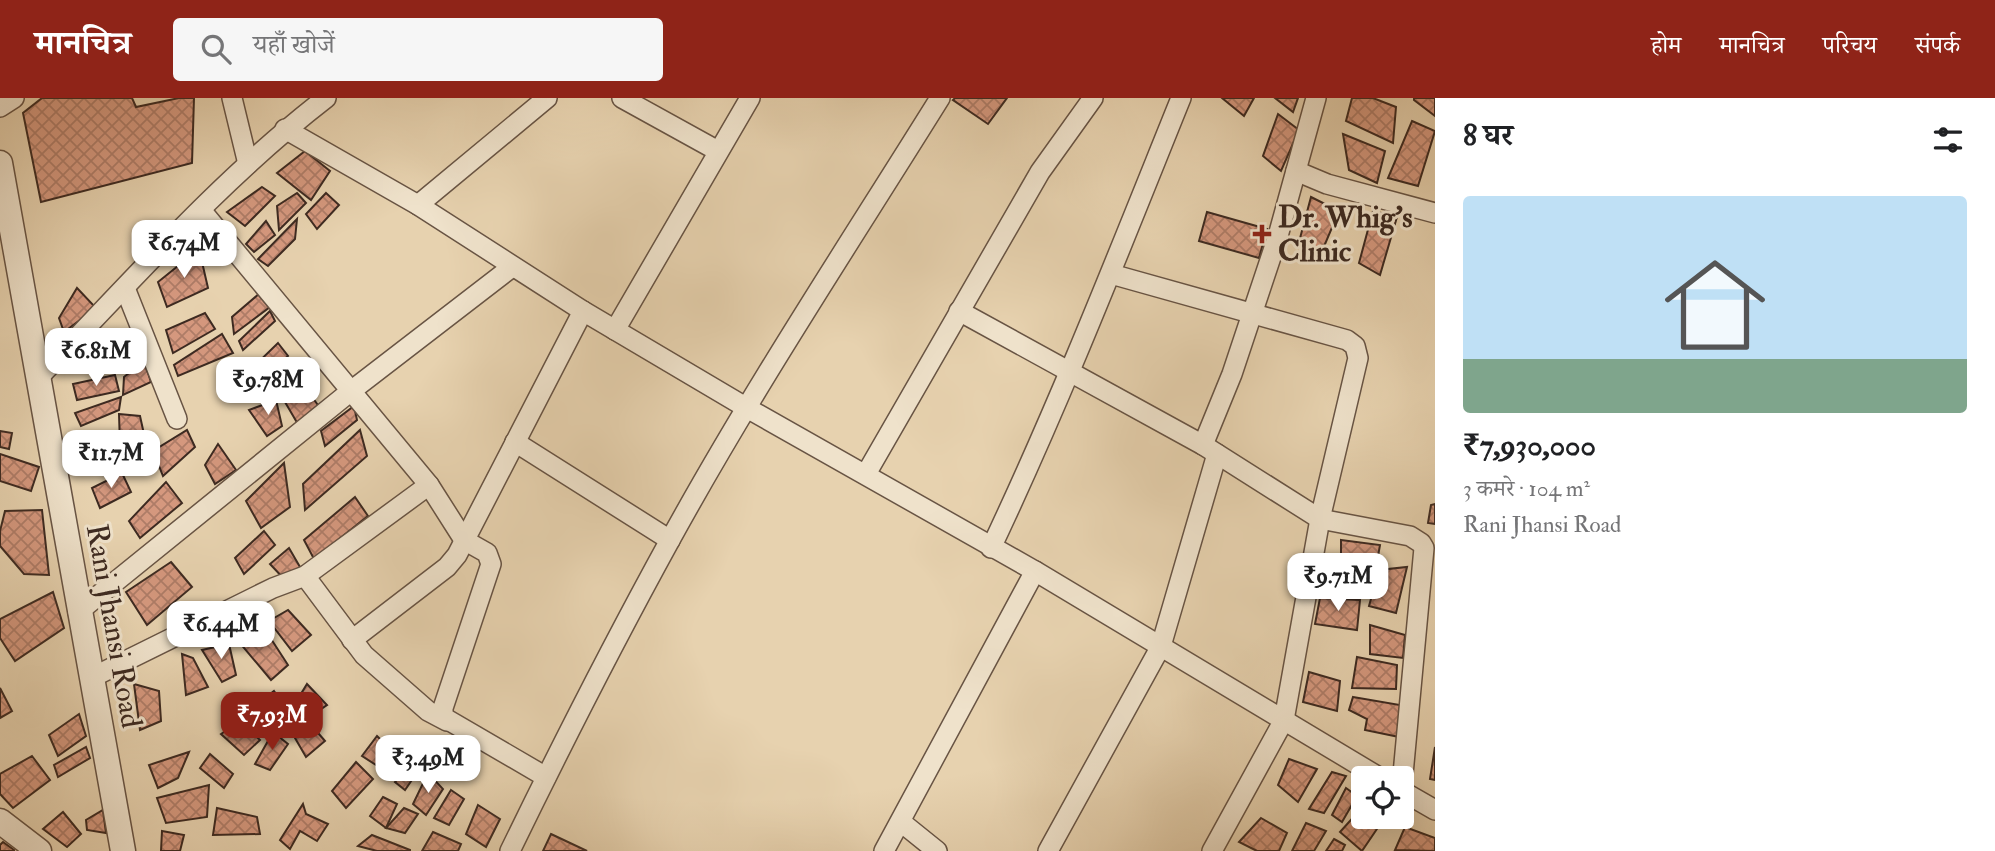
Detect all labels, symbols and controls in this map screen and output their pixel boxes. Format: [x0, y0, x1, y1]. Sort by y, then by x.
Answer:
search box [173, 18, 663, 81]
text: मानचित्र [35, 23, 131, 64]
text: यहाँ खोजें [253, 29, 335, 61]
icon: search [197, 30, 235, 68]
text: होम [1651, 30, 1681, 61]
text: मानचित्र [1719, 30, 1785, 61]
text: परिचय [1823, 30, 1877, 61]
text: संपर्क [1915, 30, 1960, 61]
text: 8 घर [1463, 117, 1513, 154]
icon: filters [1929, 121, 1967, 159]
place label: Dr. Whig's Clinic [1278, 199, 1413, 270]
pin: ₹6.74M [127, 220, 241, 280]
marker: Dr. Whig's Clinic [1252, 224, 1272, 244]
text: ₹6.74M [148, 228, 220, 257]
icon: home [1652, 242, 1778, 368]
pin: ₹6.81M [39, 328, 153, 388]
text: ₹6.81M [61, 336, 131, 365]
pin: ₹9.78M [211, 358, 325, 417]
text: ₹9.78M [232, 365, 304, 394]
text: ₹7,930,000 [1463, 427, 1596, 464]
pin: ₹11.7M [54, 430, 168, 490]
text: ₹11.7M [78, 438, 144, 467]
text: 3 कमरे · 104 m² [1463, 474, 1590, 503]
text: Rani Jhansi Road [1463, 510, 1621, 539]
street label: Rani Jhansi Road [78, 521, 150, 731]
pin: ₹9.71M [1281, 554, 1395, 613]
text: ₹9.71M [1303, 561, 1373, 590]
pin: ₹6.44M [164, 602, 278, 661]
text: ₹6.44M [183, 609, 259, 638]
pin: ₹7.93M [215, 692, 329, 752]
text: ₹7.93M [237, 700, 307, 729]
pin: ₹3.49M [371, 736, 485, 795]
text: ₹3.49M [391, 743, 465, 772]
map controls [1351, 766, 1414, 829]
button: locate [1351, 766, 1414, 829]

